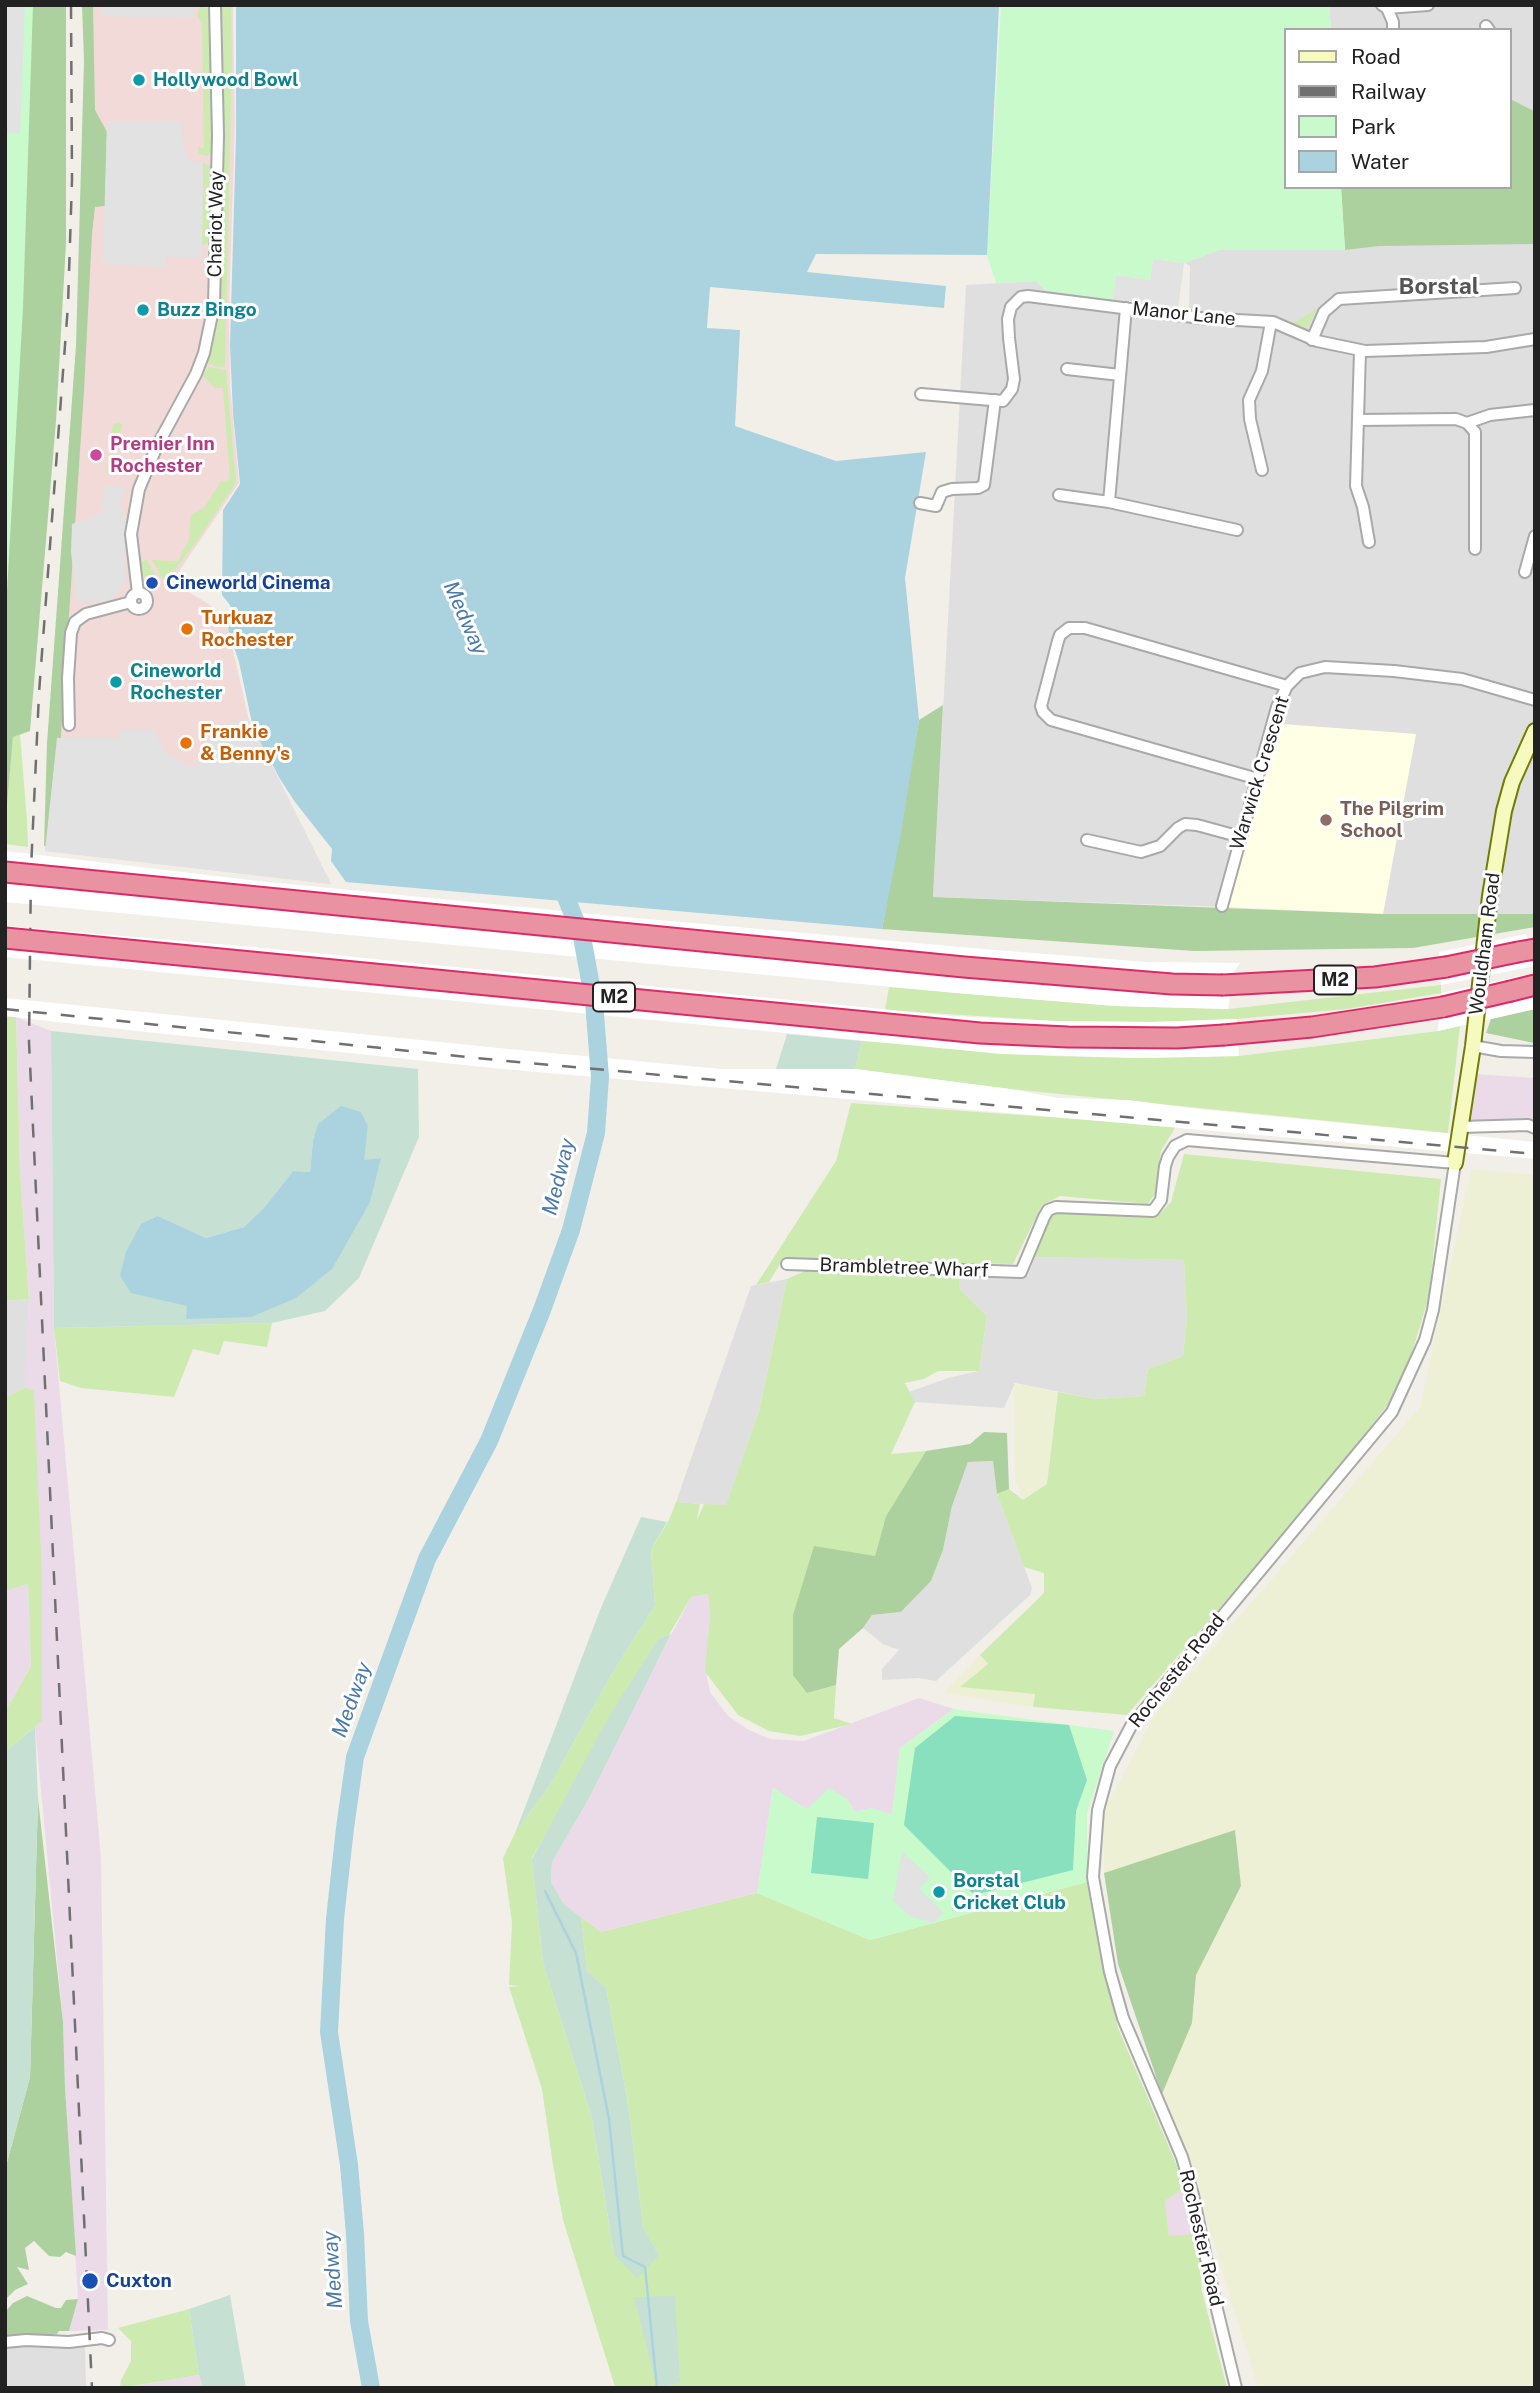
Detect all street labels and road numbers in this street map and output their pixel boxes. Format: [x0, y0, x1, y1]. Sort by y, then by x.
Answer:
street label: Chariot Way [204, 171, 228, 277]
street label: Manor Lane [1131, 297, 1237, 331]
street label: Warwick Crescent [1226, 693, 1294, 853]
street label: Wouldham Road [1465, 871, 1505, 1017]
road number: M2 [1314, 965, 1356, 995]
road number: M2 [593, 982, 635, 1012]
street label: Brambletree Wharf [819, 1254, 989, 1282]
street label: Rochester Road [1124, 1610, 1230, 1732]
street label: Rochester Road [1174, 2167, 1228, 2309]

